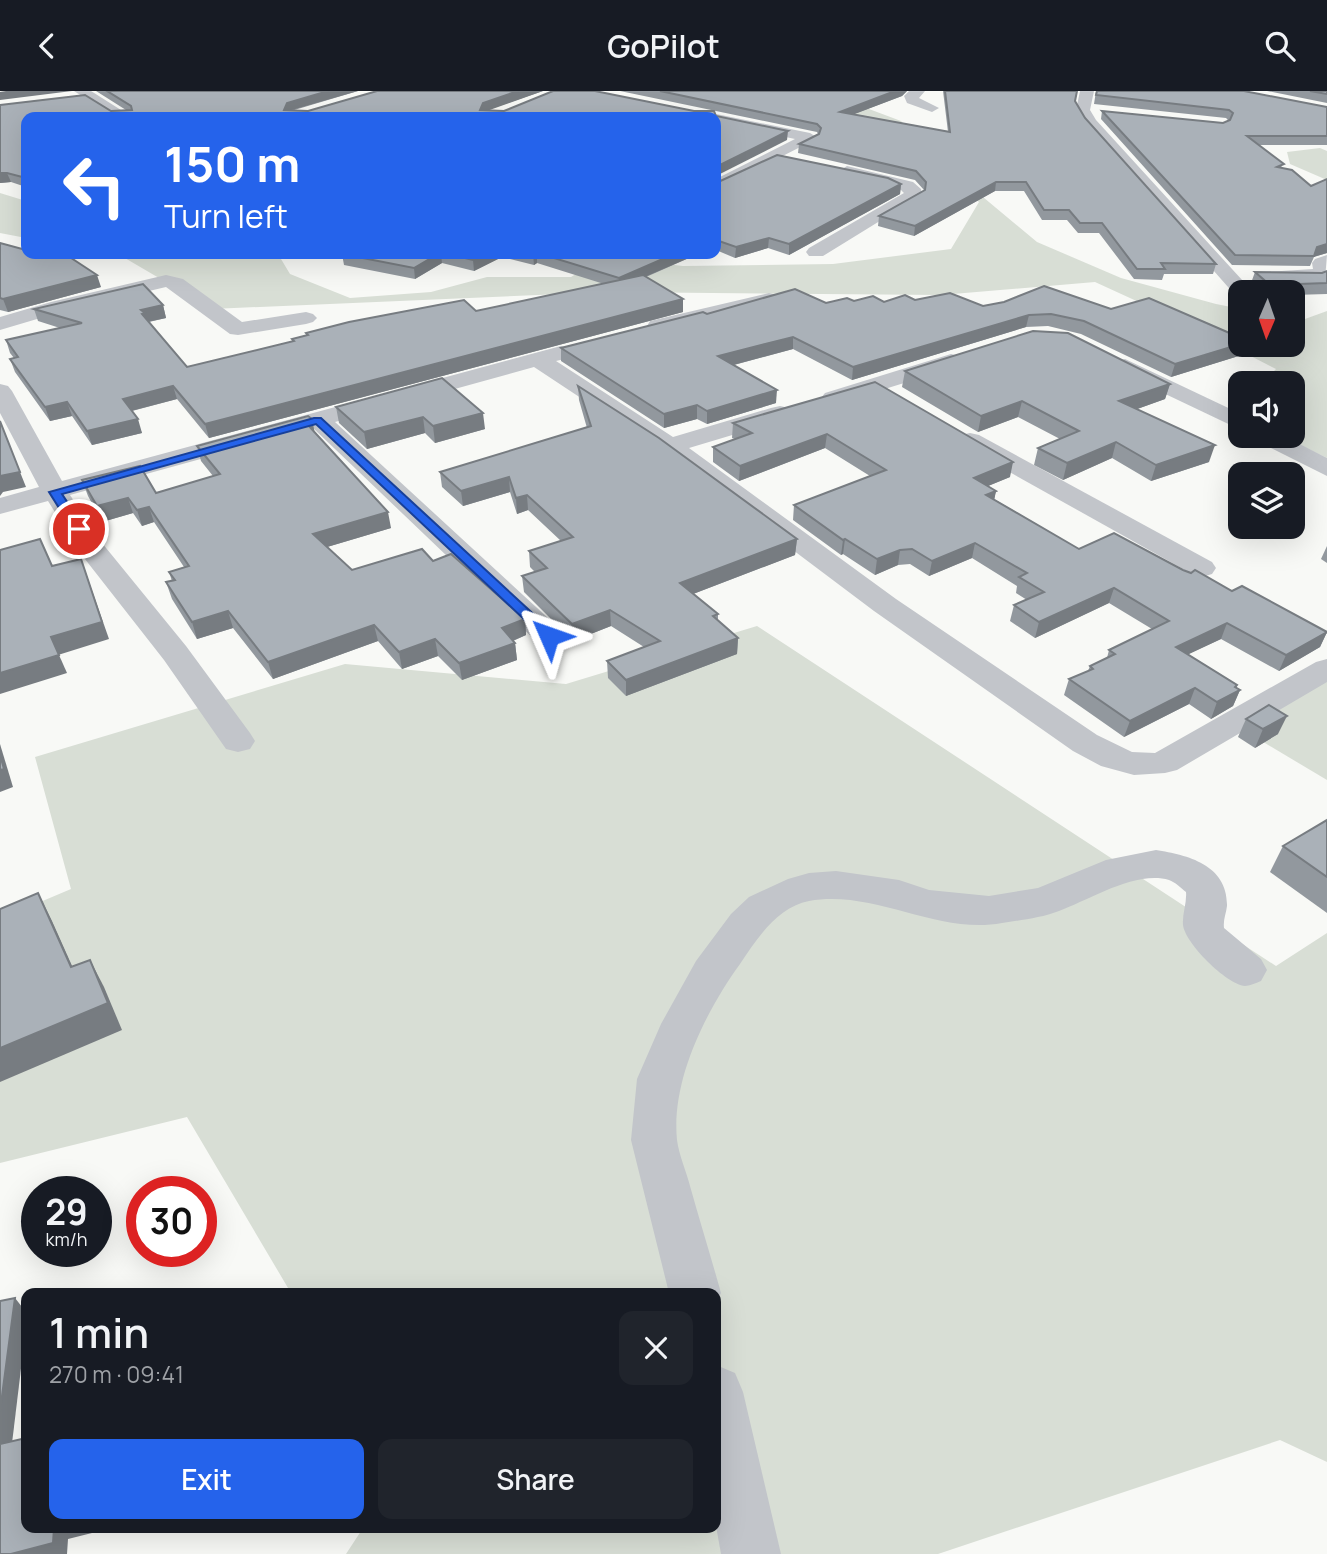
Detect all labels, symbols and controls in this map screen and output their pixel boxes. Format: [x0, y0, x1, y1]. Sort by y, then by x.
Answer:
text: GoPilot [607, 24, 720, 68]
icon: back [28, 27, 66, 65]
icon: search [1261, 27, 1299, 65]
text: 150 m [164, 130, 300, 197]
icon: left [49, 140, 140, 231]
text: Turn left [164, 194, 288, 238]
north arrow [1228, 280, 1306, 357]
map controls [1228, 280, 1305, 539]
button: sound [1228, 371, 1305, 448]
button: layers [1228, 462, 1305, 539]
pin [49, 499, 109, 559]
icon: arrive [60, 510, 98, 548]
position arrow [512, 599, 586, 673]
speed limit sign: 30 [126, 1176, 217, 1267]
text: 29 [45, 1188, 88, 1236]
text: km/h [46, 1227, 87, 1251]
text: 1 min [49, 1303, 149, 1361]
button: close [619, 1311, 693, 1385]
text: 270 m · 09:41 [49, 1358, 184, 1390]
button: Exit [49, 1439, 364, 1519]
button: Share [378, 1439, 693, 1519]

